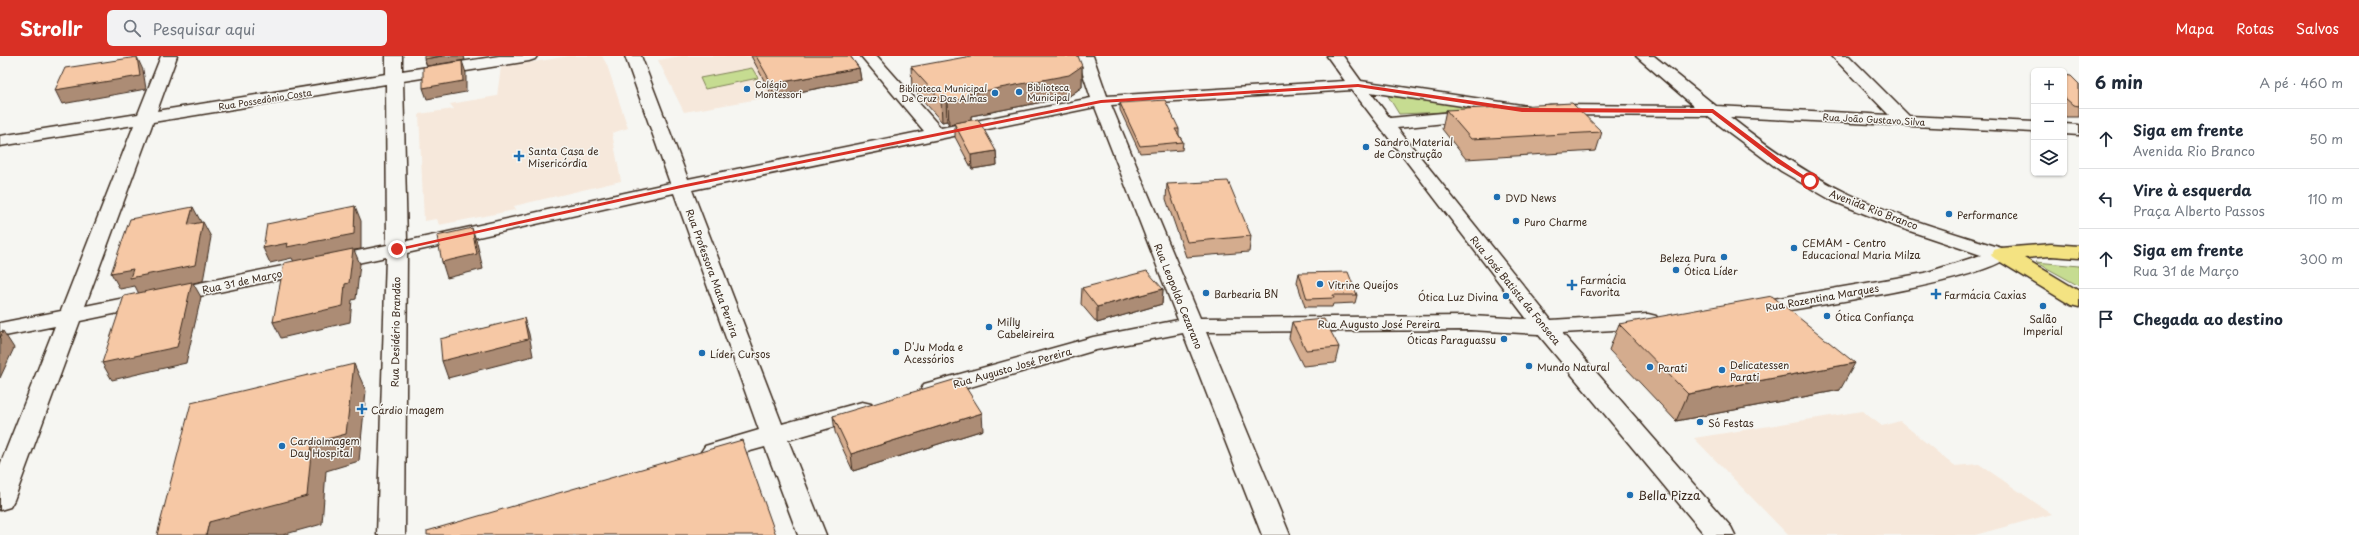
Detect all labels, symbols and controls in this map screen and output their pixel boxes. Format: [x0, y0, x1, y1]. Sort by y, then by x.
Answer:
search box [107, 10, 387, 46]
text: Strollr [20, 14, 83, 42]
icon: search [121, 17, 143, 39]
text: Pesquisar aqui [153, 17, 255, 40]
text: Mapa [2175, 18, 2214, 39]
text: Rotas [2236, 18, 2274, 39]
text: Salvos [2296, 18, 2339, 39]
map controls [2031, 68, 2067, 176]
button: + [2031, 68, 2067, 104]
text: 6 min [2095, 69, 2143, 95]
text: A pé · 460 m [2260, 73, 2343, 92]
place label: Colégio Montessori [755, 77, 802, 101]
place label: Biblioteca Municipal [1027, 80, 1070, 104]
place label: Biblioteca Municipal De Cruz Das Almas [899, 81, 987, 105]
marker: Colégio Montessori [742, 84, 752, 94]
street label: Rua Possedônio Costa [217, 85, 313, 113]
marker: Biblioteca Municipal [1014, 87, 1024, 97]
marker: Biblioteca Municipal De Cruz Das Almas [990, 88, 1000, 98]
button: − [2031, 104, 2067, 140]
street label: Rua João Gustavo Silva [1822, 109, 1926, 129]
text: Siga em frente [2133, 118, 2243, 141]
icon: ahead [2095, 128, 2117, 150]
text: 50 m [2309, 129, 2343, 148]
place label: Sandro Material de Construção [1374, 134, 1453, 161]
button: layers [2031, 140, 2067, 176]
text: Avenida Rio Branco [2133, 141, 2255, 160]
marker: Sandro Material de Construção [1361, 142, 1371, 152]
place label: Santa Casa de Misericórdia [528, 143, 599, 170]
marker: Santa Casa de Misericórdia [513, 150, 525, 162]
route start [1801, 172, 1819, 190]
text: Vire à esquerda [2133, 178, 2252, 201]
street label: Avenida Rio Branco [1828, 185, 1921, 233]
icon: left [2095, 188, 2117, 210]
text: 110 m [2308, 189, 2343, 208]
place label: DVD News [1505, 190, 1557, 205]
marker: DVD News [1492, 192, 1502, 202]
text: Praça Alberto Passos [2133, 201, 2265, 220]
street label: Rua Professora Mata Pereira [683, 207, 744, 340]
place label: Performance [1957, 207, 2018, 222]
marker: Performance [1944, 209, 1954, 219]
place label: Puro Charme [1524, 214, 1587, 229]
marker: Puro Charme [1511, 216, 1521, 226]
street label: Rua José Batista da Fonseca [1467, 232, 1565, 348]
place label: CEMAM - Centro Educacional Maria Milza [1802, 235, 1921, 262]
text: Siga em frente [2133, 238, 2243, 261]
route end [388, 240, 406, 258]
street label: Rua Leopoldo Cezarano [1151, 241, 1207, 351]
marker: CEMAM - Centro Educacional Maria Milza [1789, 243, 1799, 253]
icon: ahead [2095, 248, 2117, 270]
text: 300 m [2299, 249, 2343, 268]
place label: Beleza Pura [1659, 250, 1717, 265]
marker: Beleza Pura [1719, 252, 1729, 262]
text: Rua 31 de Março [2133, 261, 2239, 280]
place label: Ótica Líder [1684, 263, 1738, 278]
street label: Rua 31 de Março [201, 265, 284, 297]
marker: Ótica Líder [1671, 265, 1681, 275]
place label: Farmácia Favorita [1580, 272, 1627, 299]
street label: Rua Desidério Brandão [387, 276, 403, 387]
place label: Vitrine Queijos [1328, 277, 1398, 292]
marker: Vitrine Queijos [1315, 279, 1325, 289]
marker: Farmácia Favorita [1567, 280, 1577, 290]
street label: Rua Rozentina Marques [1764, 280, 1880, 314]
place label: Barbearia BN [1214, 286, 1279, 301]
place label: Farmácia Caxias [1944, 287, 2027, 302]
marker: Barbearia BN [1201, 288, 1211, 298]
place label: Ótica Luz Divina [1418, 289, 1499, 304]
marker: Farmácia Caxias [1931, 289, 1941, 299]
marker: Ótica Luz Divina [1501, 291, 1511, 301]
marker: Salão Imperial [2038, 301, 2048, 311]
text: Chegada ao destino [2133, 307, 2283, 330]
icon: arrive [2095, 308, 2117, 330]
place label: Ótica Confiança [1835, 309, 1914, 324]
marker: Ótica Confiança [1822, 311, 1832, 321]
place label: Salão Imperial [2023, 311, 2063, 338]
place label: Milly Cabeleireira [997, 314, 1055, 341]
street label: Rua Augusto José Pereira [1318, 316, 1441, 331]
marker: Milly Cabeleireira [984, 322, 994, 332]
place label: Óticas Paraguassu [1407, 332, 1496, 347]
marker: Óticas Paraguassu [1499, 334, 1509, 344]
place label: D'Ju Moda e Acessórios [904, 339, 963, 366]
street label: Rua Augusto José Pereira [951, 343, 1074, 391]
place label: Líder Cursos [710, 346, 770, 361]
marker: D'Ju Moda e Acessórios [891, 347, 901, 357]
marker: Líder Cursos [697, 348, 707, 358]
place label: Delicatessen Parati [1730, 357, 1789, 384]
place label: Mundo Natural [1537, 359, 1610, 374]
place label: Parati [1658, 360, 1688, 375]
marker: Mundo Natural [1524, 361, 1534, 371]
marker: Parati [1645, 362, 1655, 372]
marker: Delicatessen Parati [1717, 365, 1727, 375]
place label: Cárdio Imagem [371, 402, 444, 417]
marker: Cárdio Imagem [356, 403, 368, 415]
place label: Só Festas [1708, 415, 1754, 430]
marker: Só Festas [1695, 417, 1705, 427]
place label: CardioImagem Day Hospital [290, 433, 360, 461]
marker: CardioImagem Day Hospital [277, 441, 287, 451]
place label: Bella Pizza [1638, 486, 1701, 504]
marker: Bella Pizza [1625, 490, 1635, 500]

